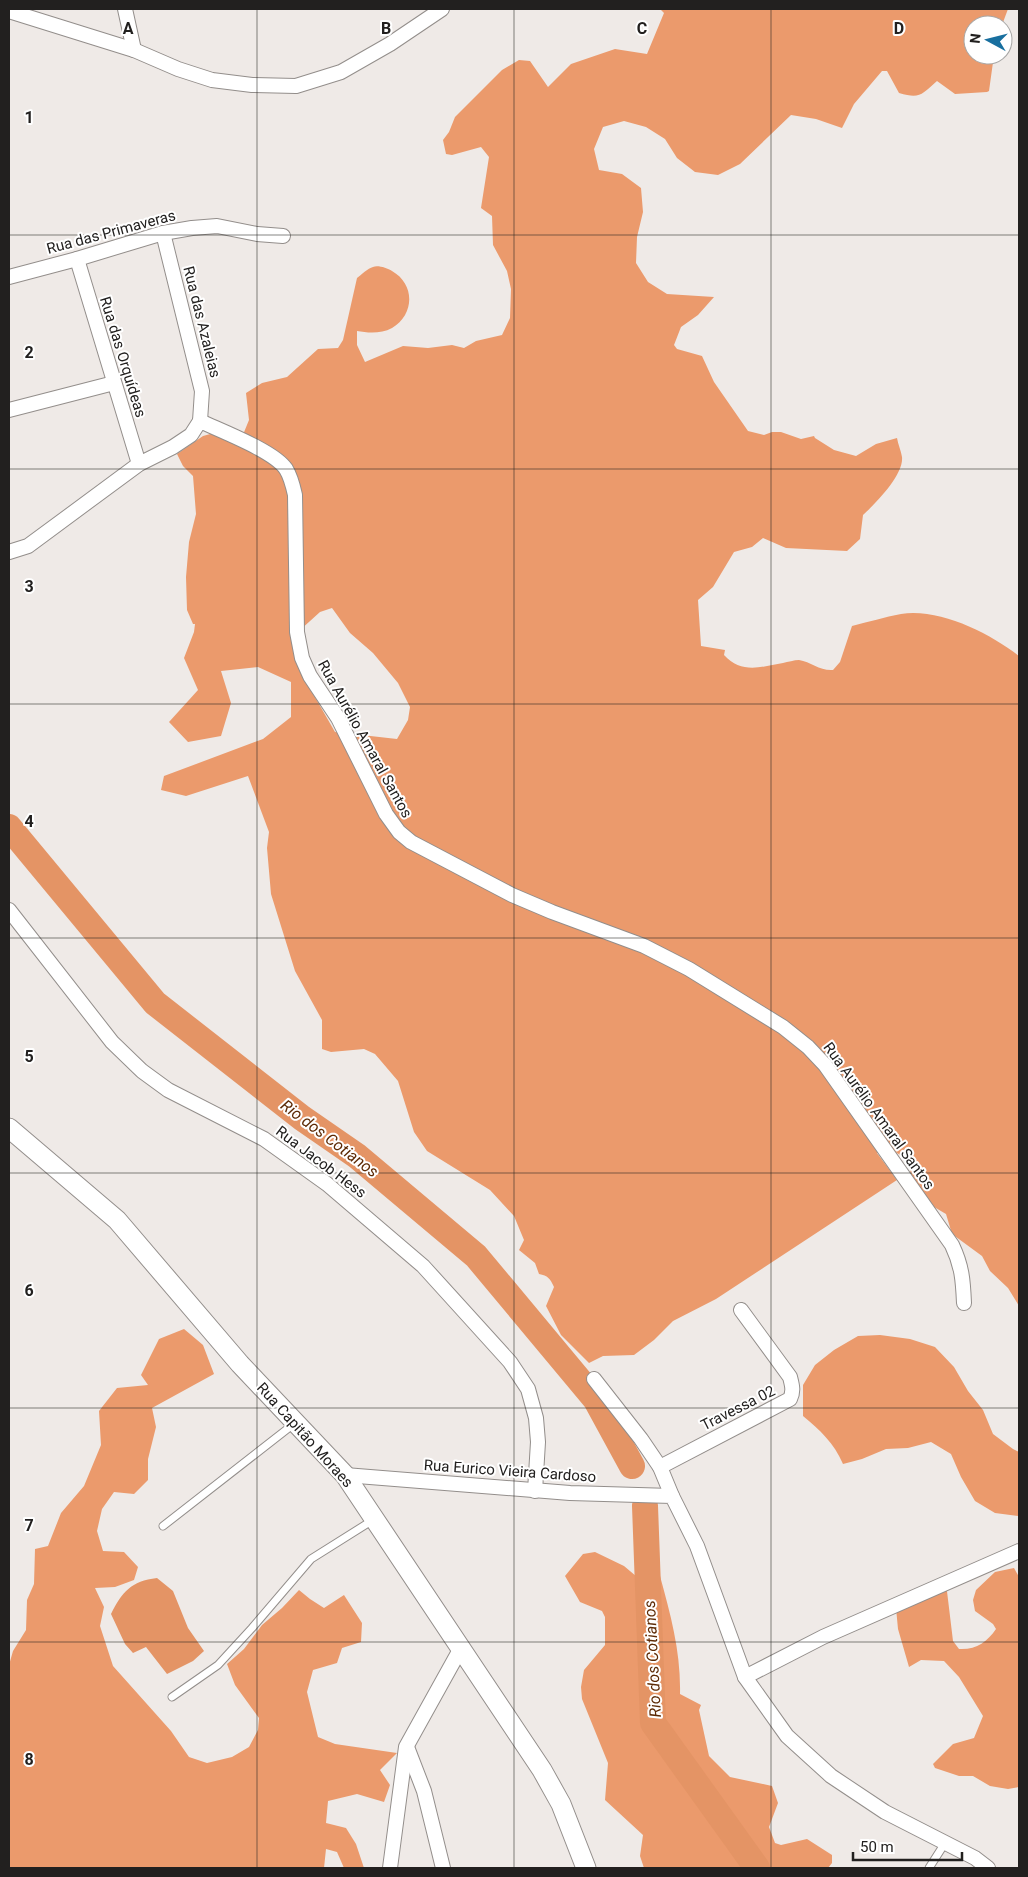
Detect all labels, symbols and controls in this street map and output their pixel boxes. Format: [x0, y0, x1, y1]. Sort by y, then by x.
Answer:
north arrow [963, 15, 1013, 65]
text: A [123, 19, 134, 38]
text: B [381, 19, 391, 38]
text: C [637, 19, 647, 38]
text: D [894, 19, 904, 38]
text: N [967, 33, 984, 44]
text: 1 [24, 108, 34, 127]
street label: Rua das Primaveras [45, 206, 177, 258]
street label: Rua das Azaleias [179, 264, 225, 380]
street label: Rua das Orquídeas [96, 294, 150, 420]
text: 2 [24, 343, 34, 362]
text: 3 [24, 577, 34, 596]
street label: Rua Aurélio Amaral Santos [314, 657, 416, 821]
text: 4 [24, 812, 34, 831]
street label: Rua Aurélio Amaral Santos [820, 1039, 938, 1193]
text: 5 [24, 1047, 34, 1066]
water label: Rio dos Cotianos [277, 1096, 382, 1181]
street label: Rua Jacob Hess [272, 1122, 370, 1202]
text: 6 [24, 1281, 34, 1300]
street label: Rua Capitão Moraes [253, 1379, 357, 1491]
street label: Travessa 02 [698, 1382, 778, 1434]
street label: Rua Eurico Vieira Cardoso [423, 1456, 597, 1486]
text: 7 [24, 1516, 34, 1535]
water label: Rio dos Cotianos [640, 1600, 665, 1718]
text: 8 [24, 1750, 34, 1769]
scale bar [853, 1830, 962, 1862]
text: 50 m [860, 1838, 894, 1856]

